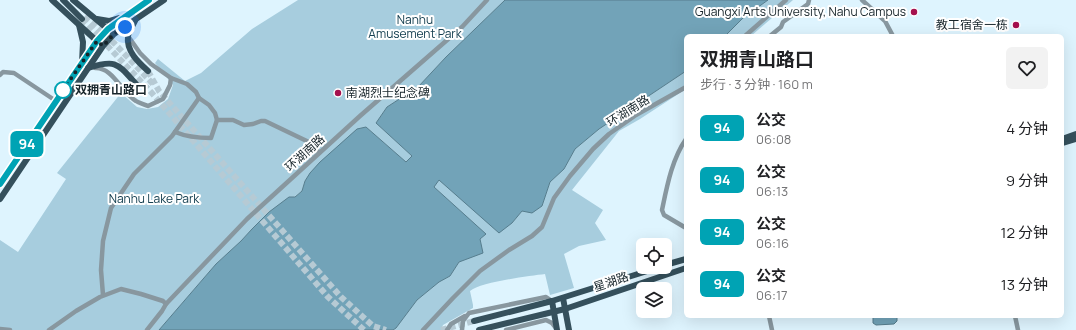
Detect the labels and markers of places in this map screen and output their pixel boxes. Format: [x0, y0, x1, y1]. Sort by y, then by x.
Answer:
place label: Guangxi Arts University, Nahu Campus [695, 3, 906, 20]
marker: Guangxi Arts University, Nahu Campus [909, 7, 919, 17]
place label: 教工宿舍一栋 [936, 16, 1008, 33]
marker: 教工宿舍一栋 [1011, 20, 1021, 30]
marker: 双拥青山路口 [54, 81, 72, 99]
place label: 双拥青山路口 [75, 81, 147, 98]
place label: 南湖烈士纪念碑 [346, 84, 430, 101]
marker: 南湖烈士纪念碑 [333, 88, 343, 98]

